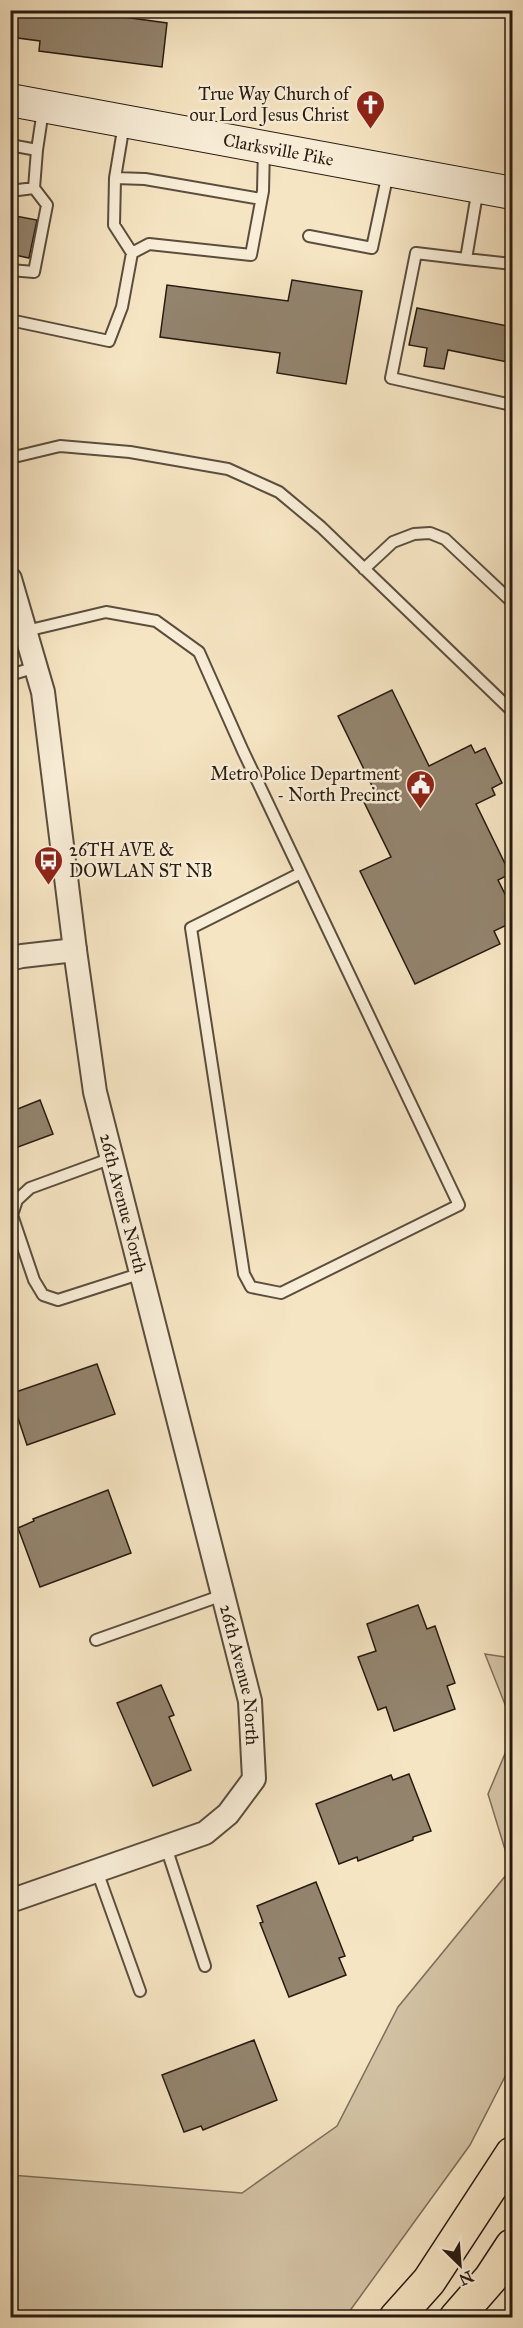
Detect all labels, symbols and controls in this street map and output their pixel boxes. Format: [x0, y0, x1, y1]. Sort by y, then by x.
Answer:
place label: True Way Church of our Lord Jesus Christ [190, 83, 352, 127]
church icon: True Way Church of our Lord Jesus Christ [354, 88, 386, 130]
street label: Clarksville Pike [221, 129, 336, 171]
place label: Metro Police Department - North Precinct [210, 763, 401, 806]
public building icon: Metro Police Department - North Precinct [405, 768, 437, 810]
place label: 26TH AVE & DOWLAN ST NB [69, 839, 213, 882]
bus stop icon: 26TH AVE & DOWLAN ST NB [32, 844, 64, 886]
street label: 26th Avenue North [95, 1131, 152, 1276]
street label: 26th Avenue North [215, 1602, 263, 1746]
north arrow [430, 2235, 490, 2295]
text: N [456, 2267, 476, 2290]

